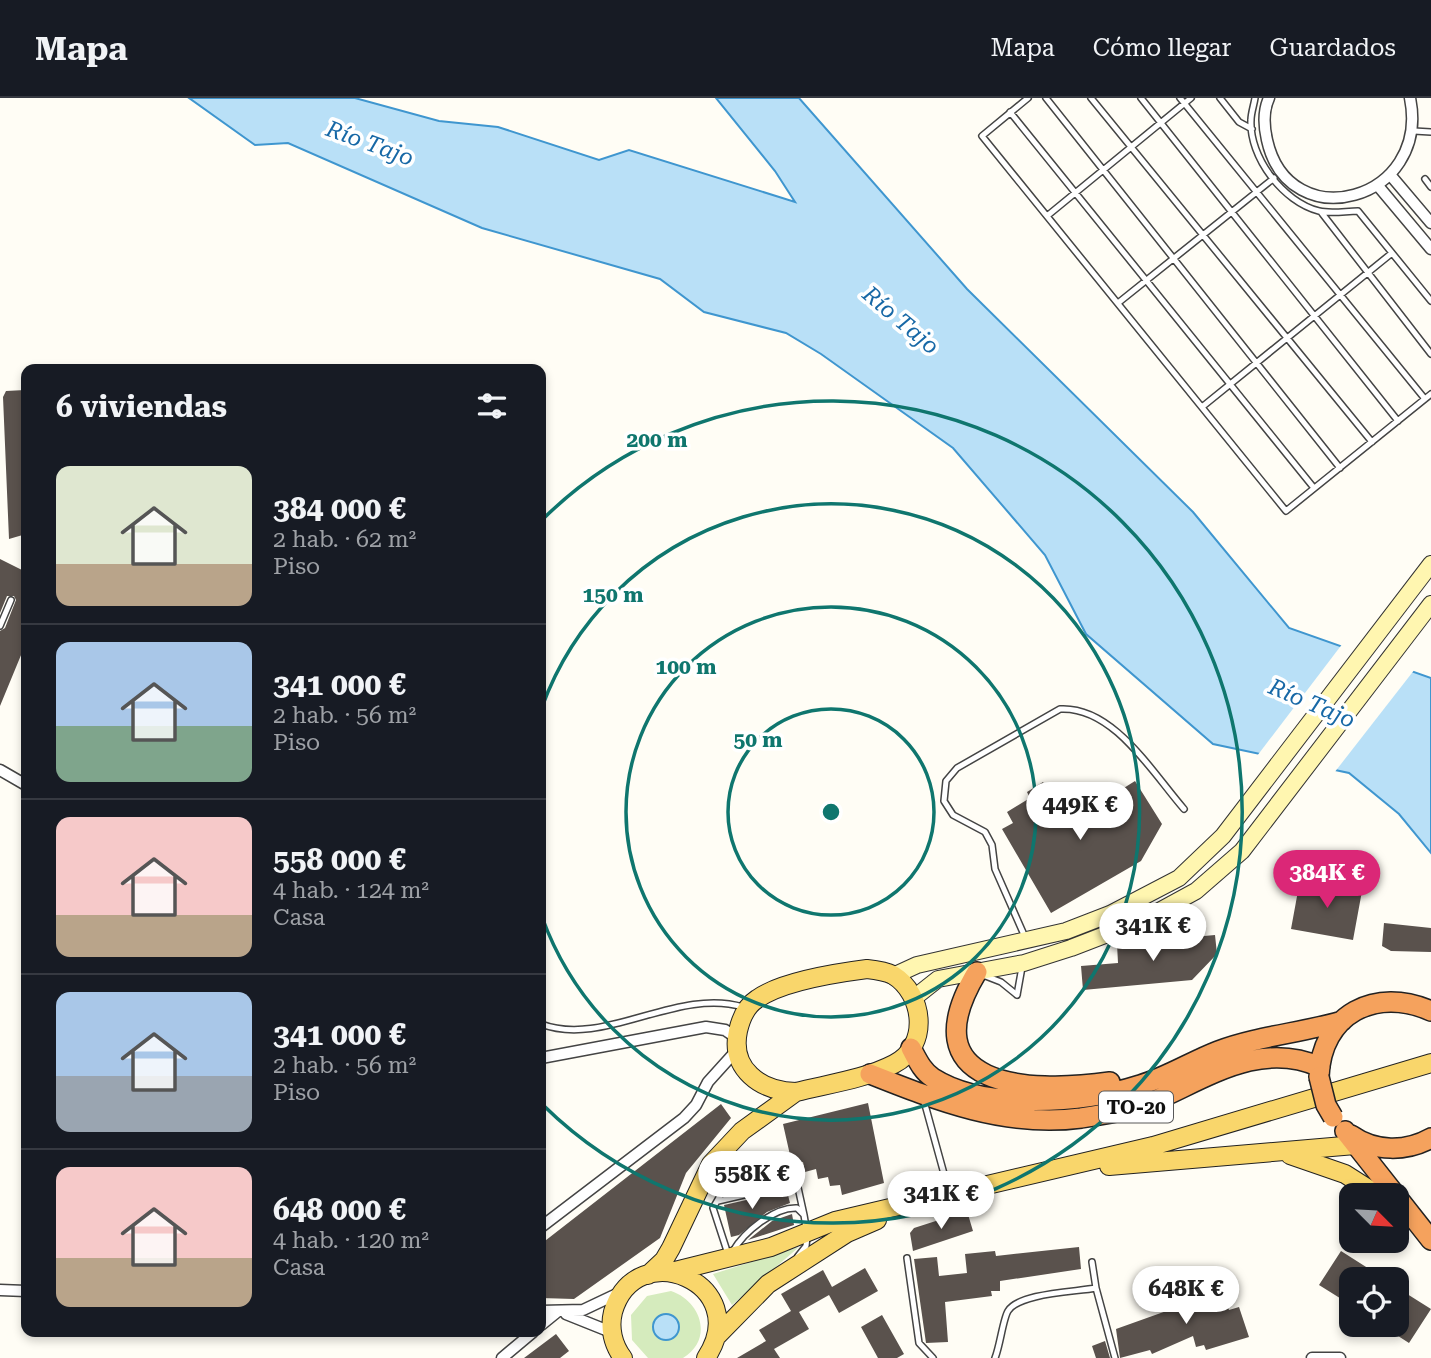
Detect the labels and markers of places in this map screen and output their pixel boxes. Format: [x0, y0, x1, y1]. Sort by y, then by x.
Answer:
pin: 449K € [1023, 782, 1137, 842]
centre of rings [819, 800, 843, 824]
pin: 384K € [1270, 850, 1384, 910]
pin: 341K € [1096, 904, 1210, 963]
pin: 558K € [695, 1152, 809, 1211]
pin: 341K € [884, 1172, 998, 1231]
pin: 648K € [1129, 1266, 1243, 1326]

